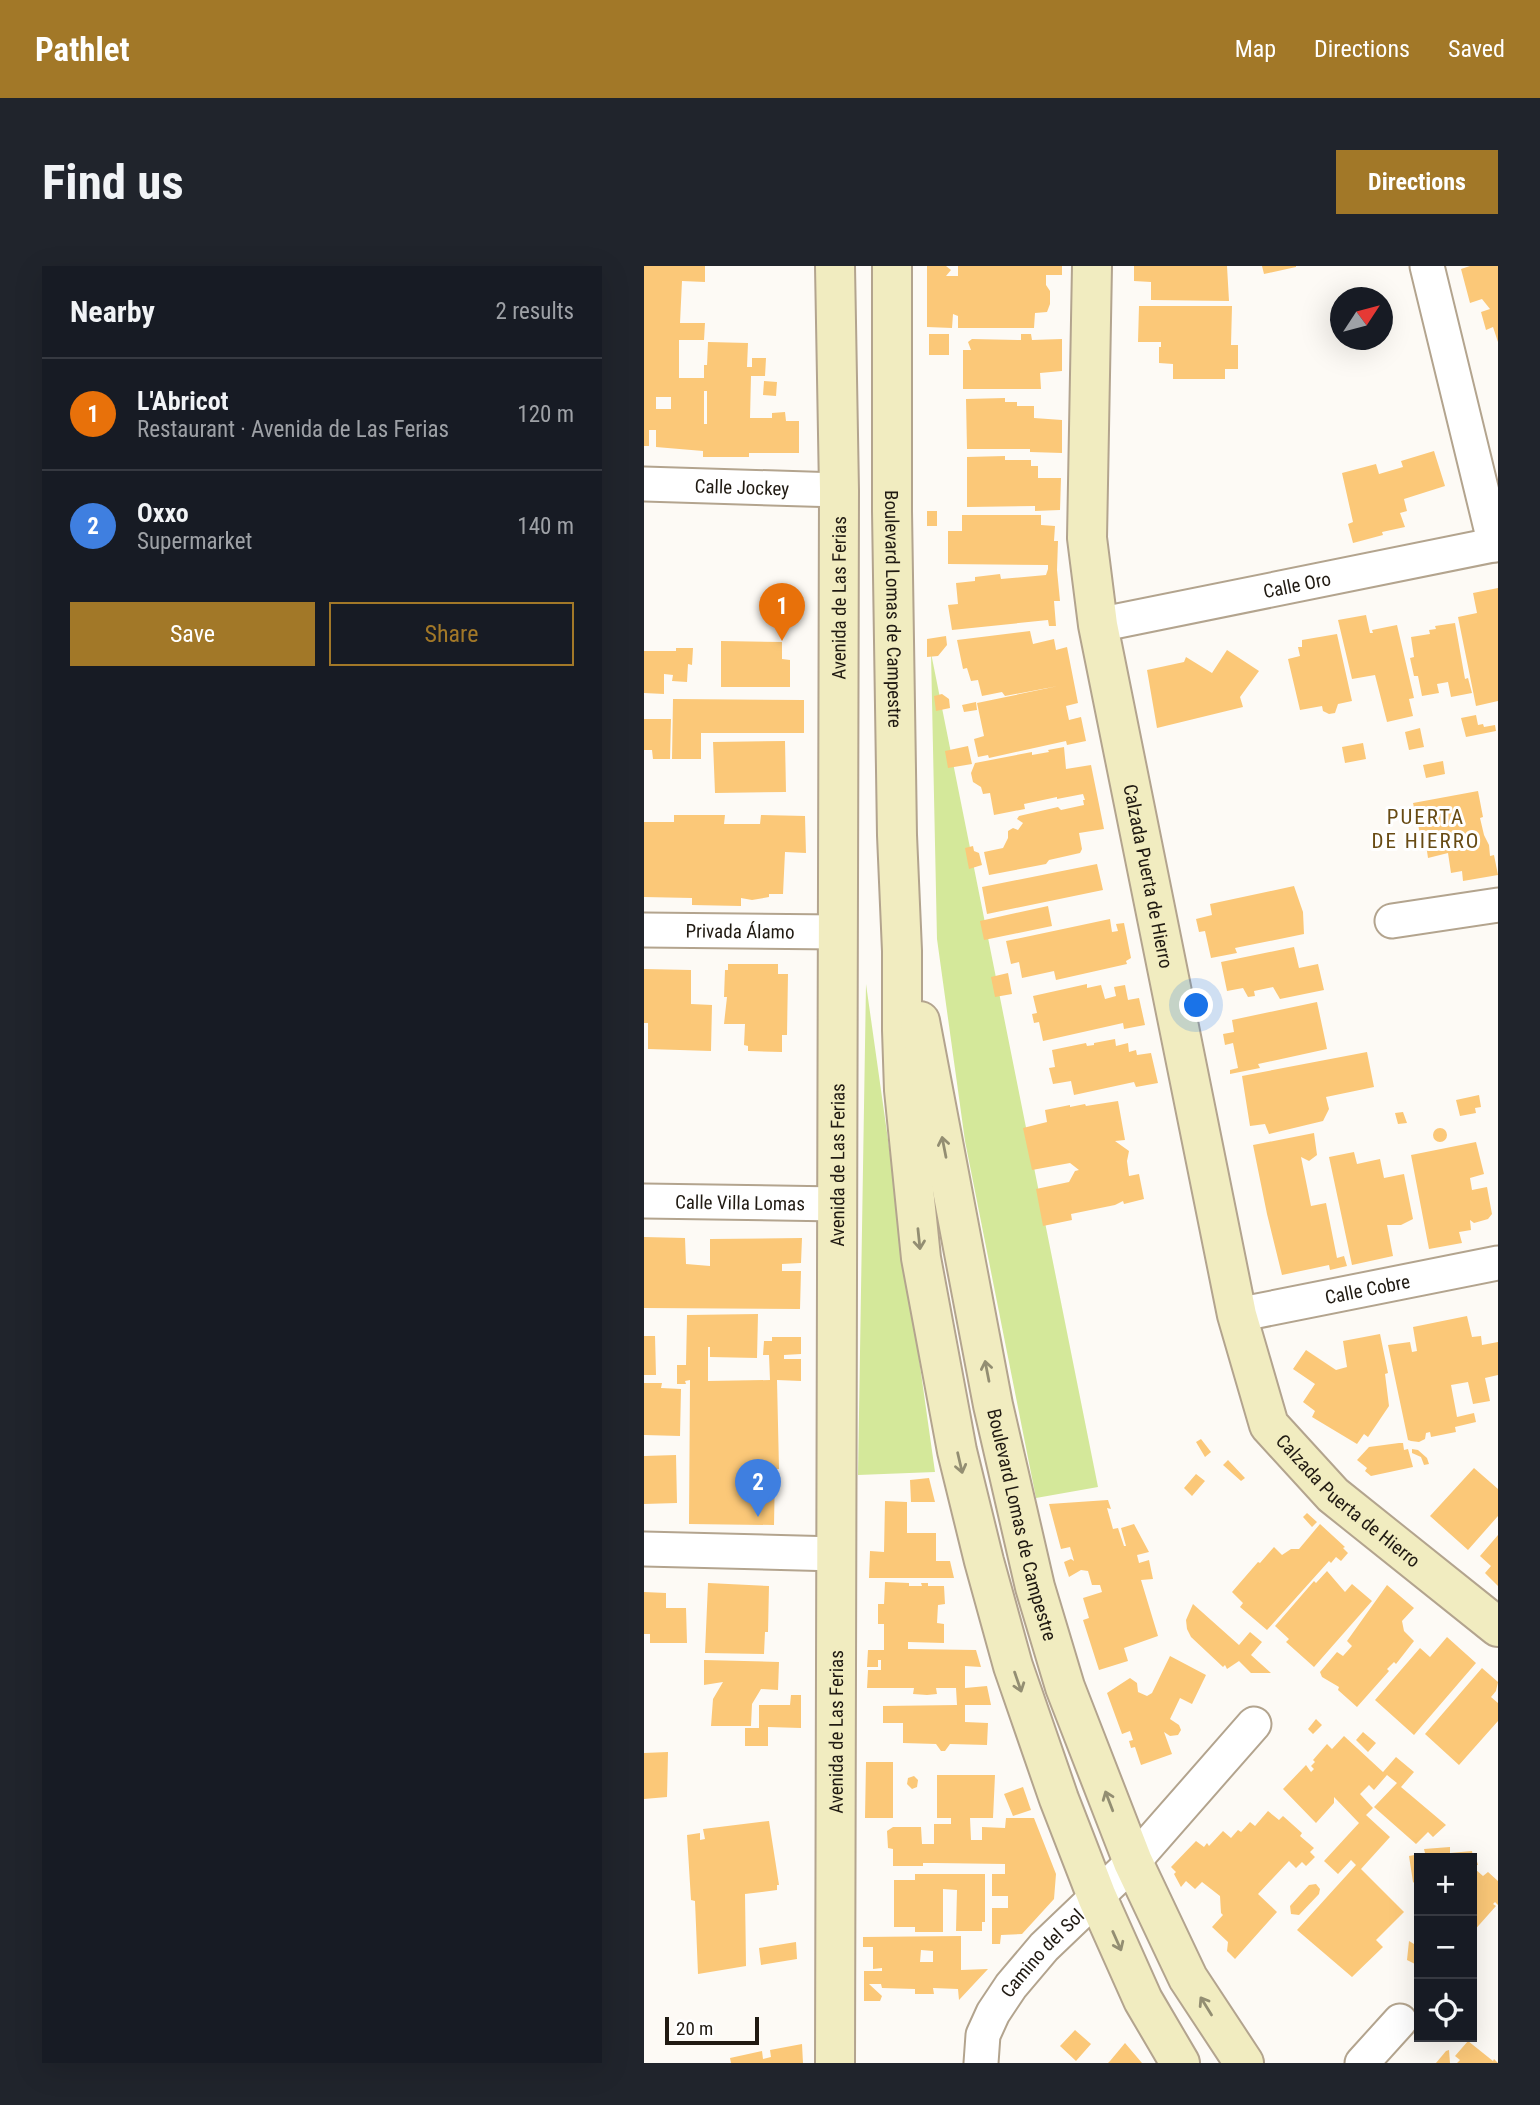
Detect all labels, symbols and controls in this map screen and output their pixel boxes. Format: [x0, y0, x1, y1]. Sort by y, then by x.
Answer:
text: Pathlet [35, 30, 130, 69]
text: Map [1235, 35, 1276, 63]
text: Directions [1314, 35, 1410, 63]
text: Saved [1448, 35, 1505, 63]
button: Directions [1336, 150, 1498, 214]
text: Find us [42, 154, 184, 211]
north arrow [1330, 287, 1393, 350]
text: Nearby [70, 294, 155, 329]
text: 2 results [496, 298, 574, 325]
text: L'Abricot [137, 386, 229, 416]
text: 1 [87, 401, 99, 428]
text: 120 m [517, 401, 574, 428]
text: Restaurant · Avenida de Las Ferias [137, 416, 449, 443]
street label: Calle Jockey [694, 475, 790, 500]
street label: Boulevard Lomas de Campestre [880, 490, 906, 728]
text: Oxxo [137, 498, 189, 528]
text: 2 [87, 513, 99, 540]
text: 140 m [517, 513, 574, 540]
street label: Avenida de Las Ferias [828, 516, 851, 680]
text: Supermarket [137, 528, 252, 555]
street label: Calle Oro [1261, 567, 1333, 603]
pin: 1 [759, 583, 805, 641]
button: Save [70, 602, 315, 666]
button: Share [329, 602, 574, 666]
street label: Calzada Puerta de Hierro [1118, 782, 1178, 970]
district label: PUERTA DE HIERRO [1372, 805, 1480, 853]
street label: Privada Álamo [685, 919, 795, 944]
your location [1179, 988, 1213, 1022]
street label: Avenida de Las Ferias [826, 1083, 849, 1247]
one-way arrow [937, 1136, 950, 1159]
street label: Calle Villa Lomas [675, 1190, 805, 1215]
one-way arrow [913, 1227, 926, 1250]
street label: Calle Cobre [1323, 1270, 1412, 1309]
one-way arrow [979, 1360, 993, 1383]
street label: Boulevard Lomas de Campestre [982, 1407, 1061, 1644]
street label: Calzada Puerta de Hierro [1271, 1429, 1425, 1572]
one-way arrow [954, 1451, 967, 1474]
pin: 2 [735, 1459, 781, 1517]
street label: Avenida de Las Ferias [825, 1650, 848, 1814]
one-way arrow [1013, 1671, 1025, 1693]
one-way arrow [1102, 1790, 1115, 1812]
map controls [1414, 1853, 1477, 2042]
button: + [1414, 1853, 1477, 1916]
street label: Camino del Sol [996, 1904, 1089, 2002]
button: − [1414, 1916, 1477, 1979]
one-way arrow [1111, 1930, 1124, 1951]
button: locate [1414, 1979, 1477, 2042]
one-way arrow [1198, 1997, 1212, 2017]
scale bar [665, 2014, 760, 2046]
text: 20 m [676, 2017, 713, 2040]

